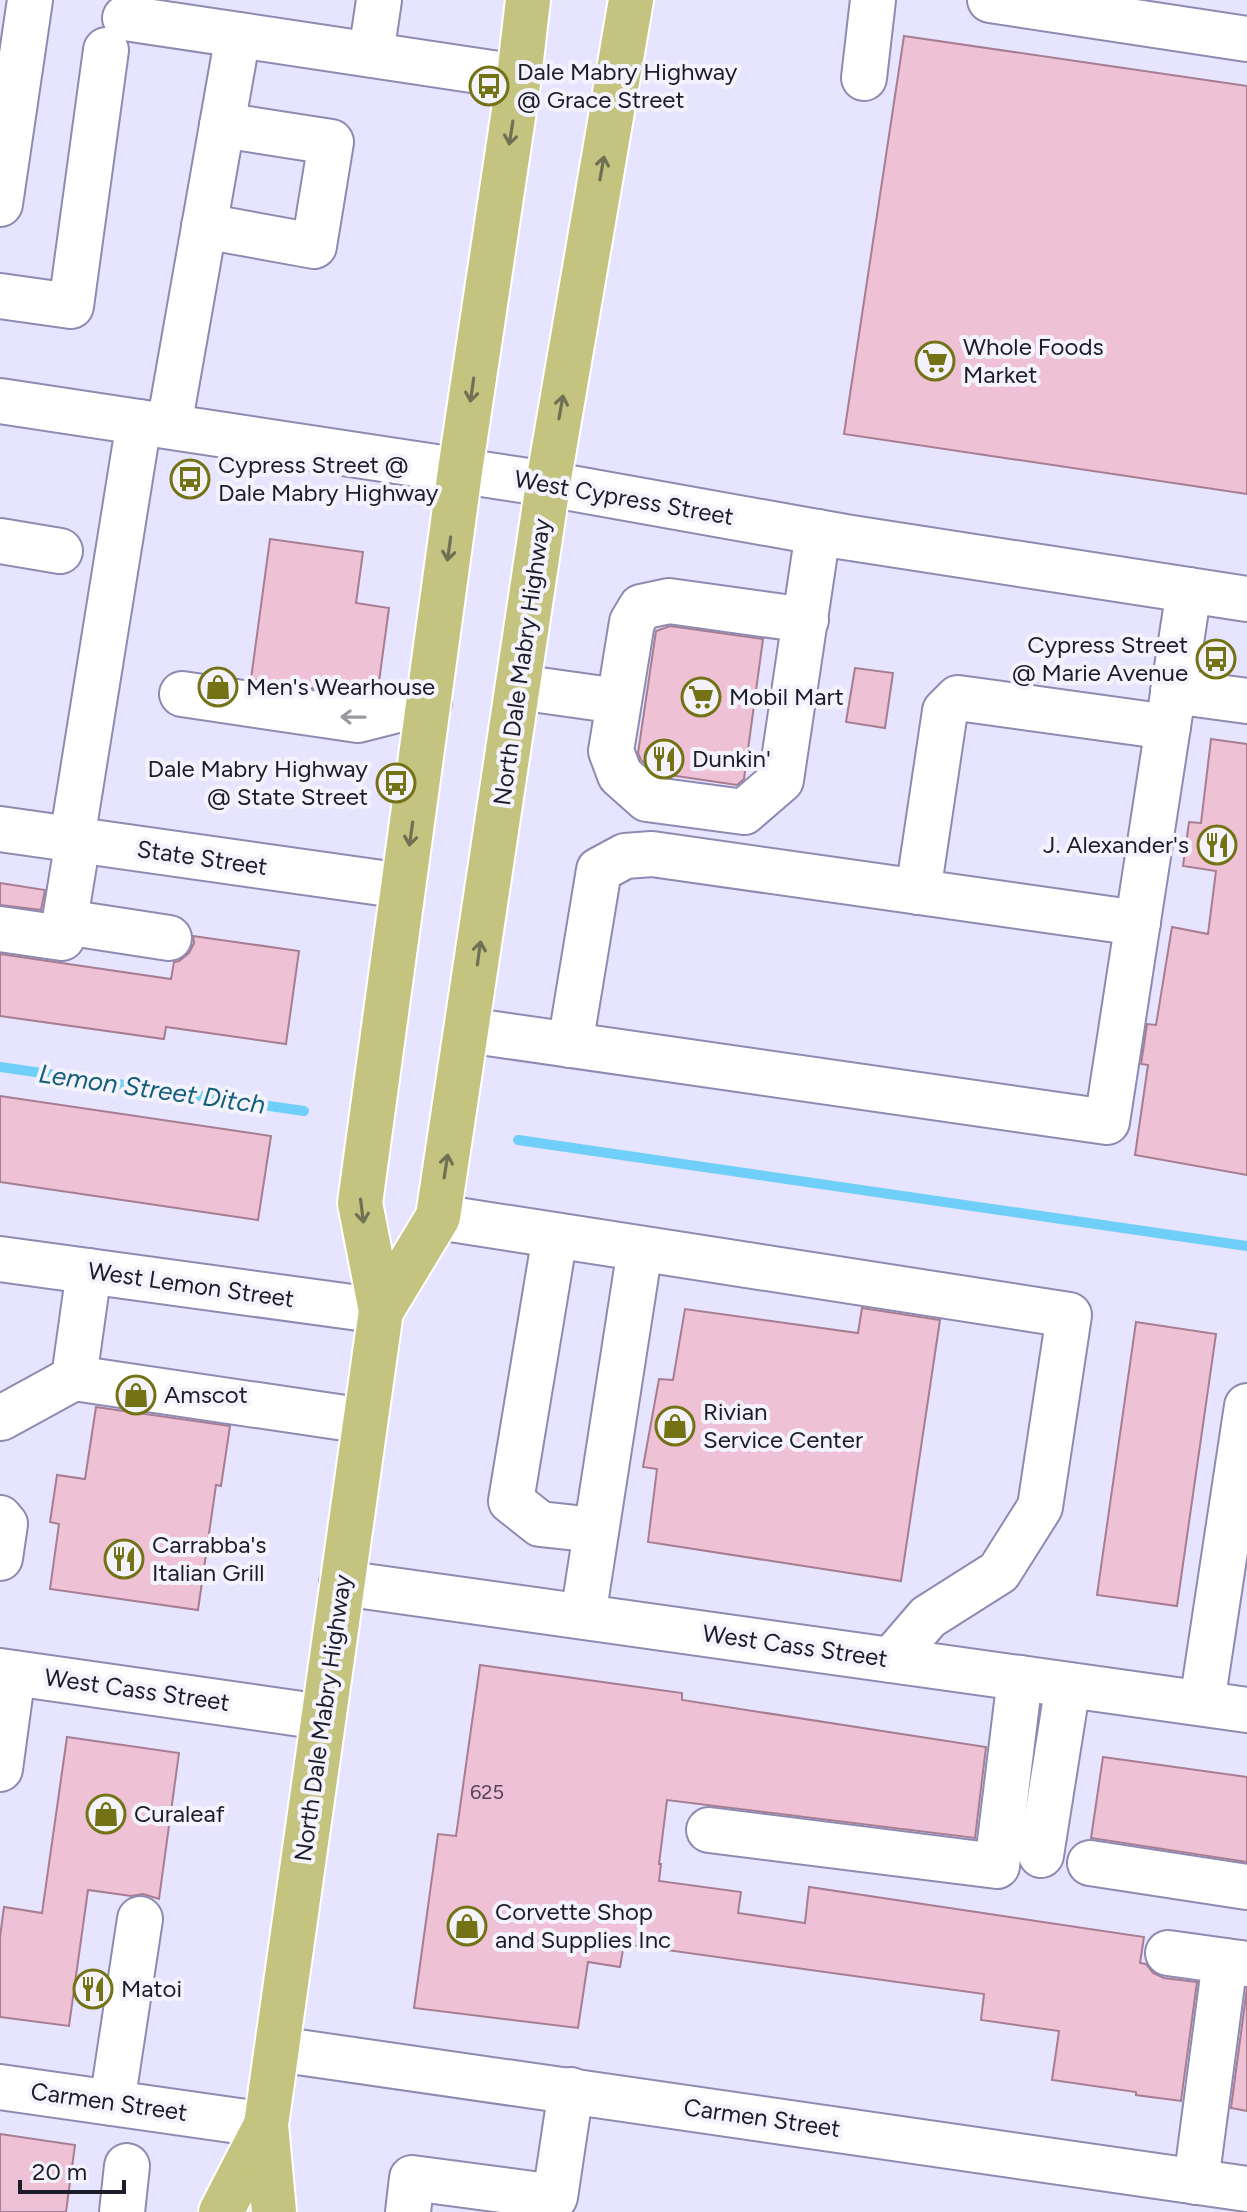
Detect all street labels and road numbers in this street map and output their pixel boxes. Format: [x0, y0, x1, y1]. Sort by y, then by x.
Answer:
street label: West Cypress Street [512, 464, 736, 531]
street label: North Dale Mabry Highway [487, 516, 556, 807]
street label: State Street [135, 834, 269, 881]
street label: West Lemon Street [86, 1256, 296, 1313]
street label: North Dale Mabry Highway [288, 1572, 357, 1863]
street label: West Cass Street [701, 1618, 889, 1673]
street label: West Cass Street [43, 1662, 231, 1717]
street label: Carmen Street [29, 2076, 189, 2127]
street label: Carmen Street [682, 2092, 842, 2143]

